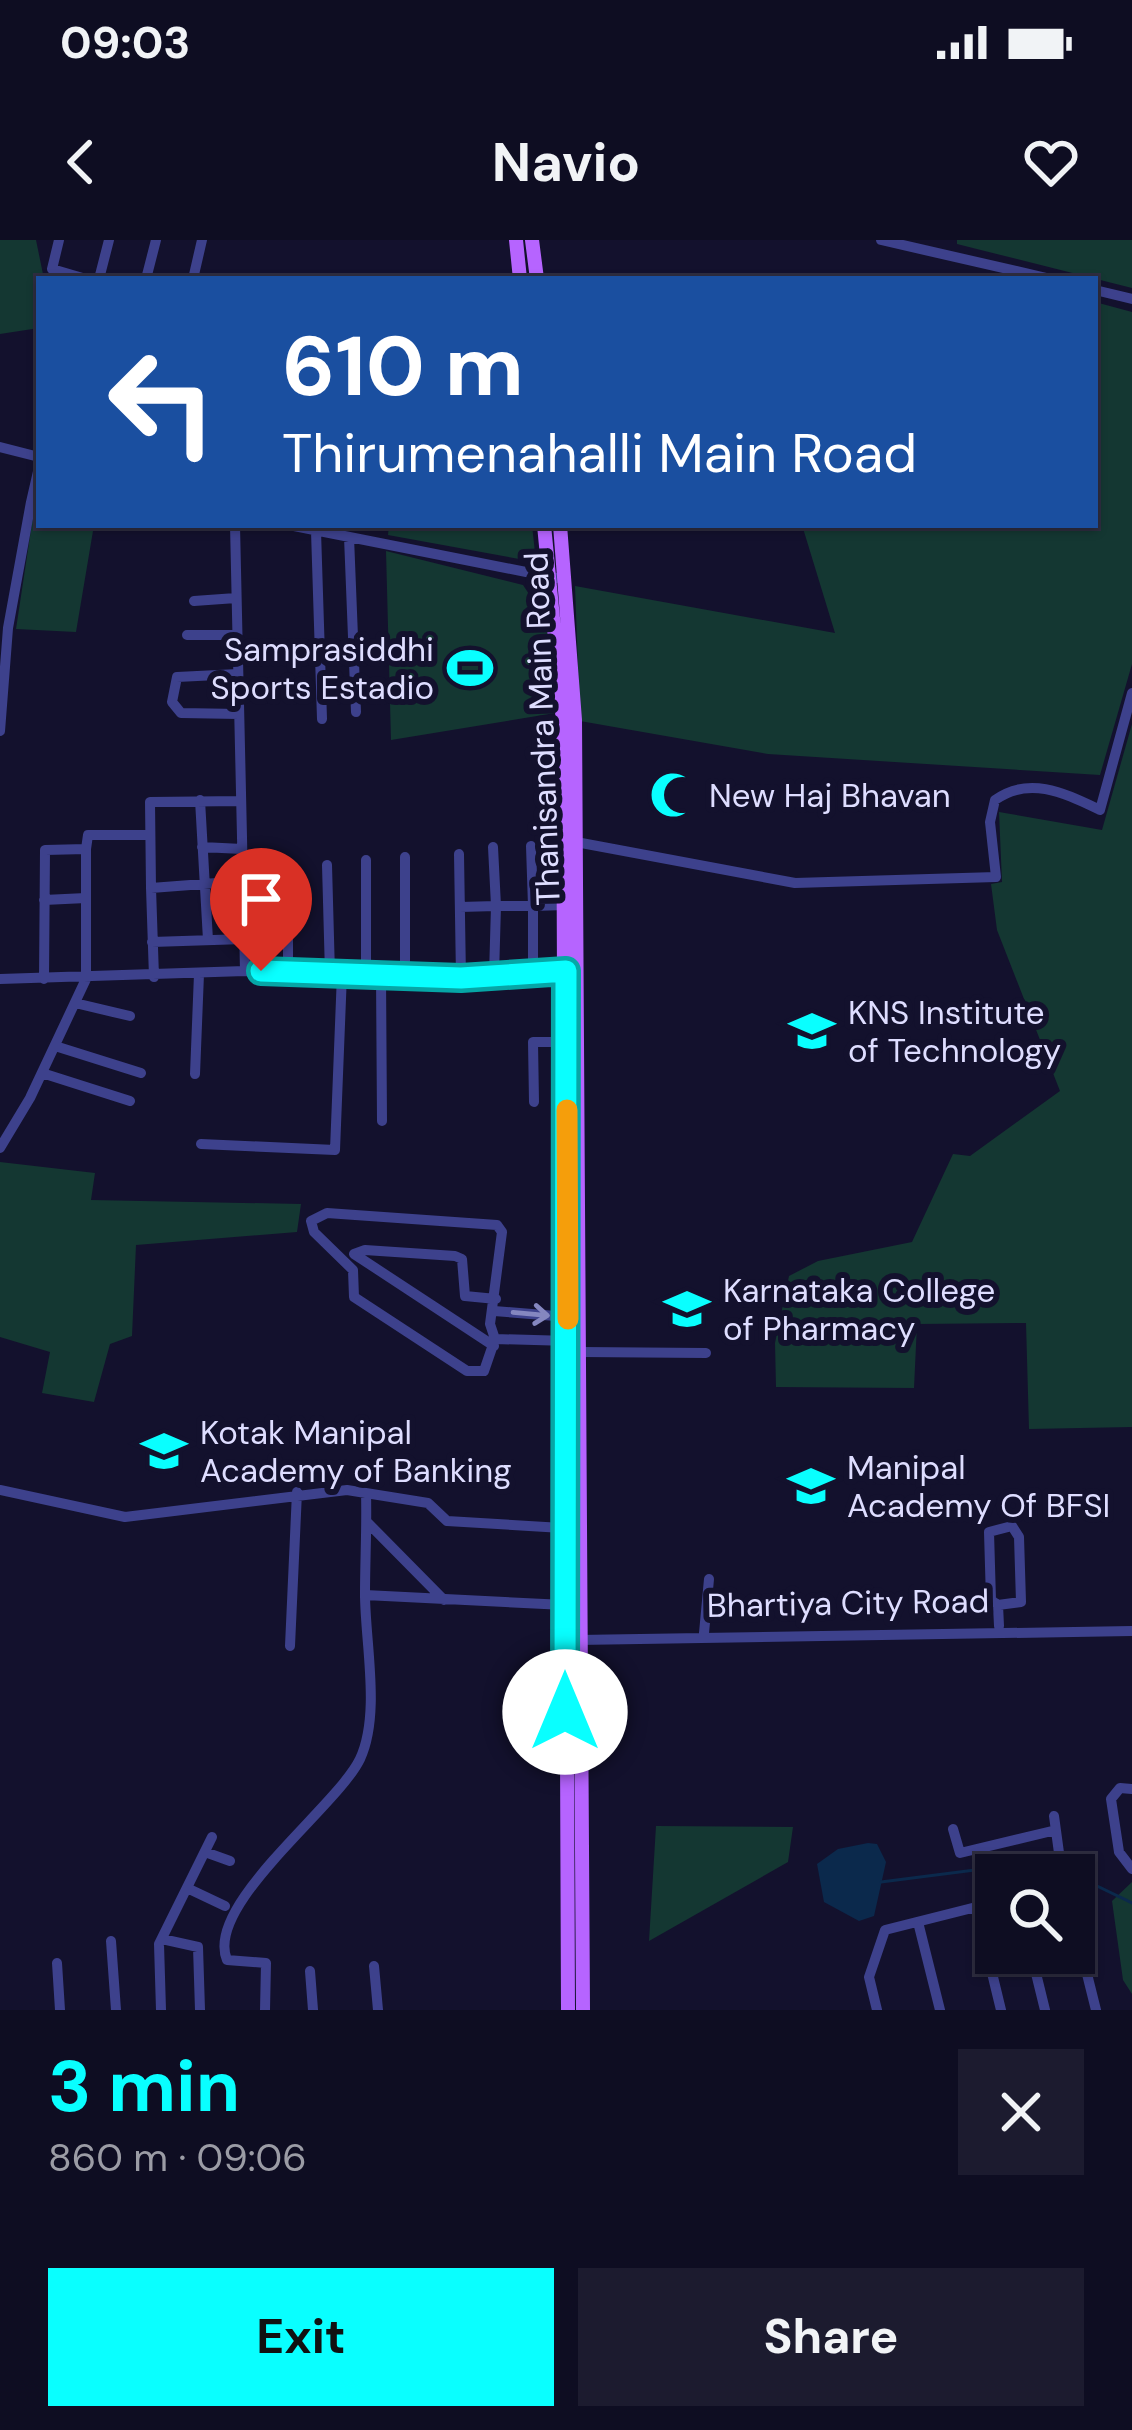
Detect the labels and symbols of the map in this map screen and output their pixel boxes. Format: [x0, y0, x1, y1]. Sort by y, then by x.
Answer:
street label: Thanisandra Main Road [514, 552, 570, 906]
place label: Samprasiddhi Sports Estadio [211, 628, 434, 709]
sports icon: Samprasiddhi Sports Estadio [445, 643, 495, 693]
mosque icon: New Haj Bhavan [648, 770, 698, 820]
place label: New Haj Bhavan [709, 774, 951, 817]
pin [210, 848, 312, 971]
place label: KNS Institute of Technology [848, 991, 1061, 1072]
school or university icon: KNS Institute of Technology [787, 1006, 837, 1056]
place label: Karnataka College of Pharmacy [723, 1269, 995, 1350]
school or university icon: Karnataka College of Pharmacy [662, 1284, 712, 1334]
one-way arrow [511, 1302, 550, 1325]
place label: Kotak Manipal Academy of Banking [200, 1411, 512, 1492]
school or university icon: Kotak Manipal Academy of Banking [139, 1426, 189, 1476]
place label: Manipal Academy Of BFSI [847, 1446, 1110, 1527]
school or university icon: Manipal Academy Of BFSI [786, 1461, 836, 1511]
street label: Bhartiya City Road [706, 1579, 990, 1627]
position arrow [502, 1649, 628, 1775]

